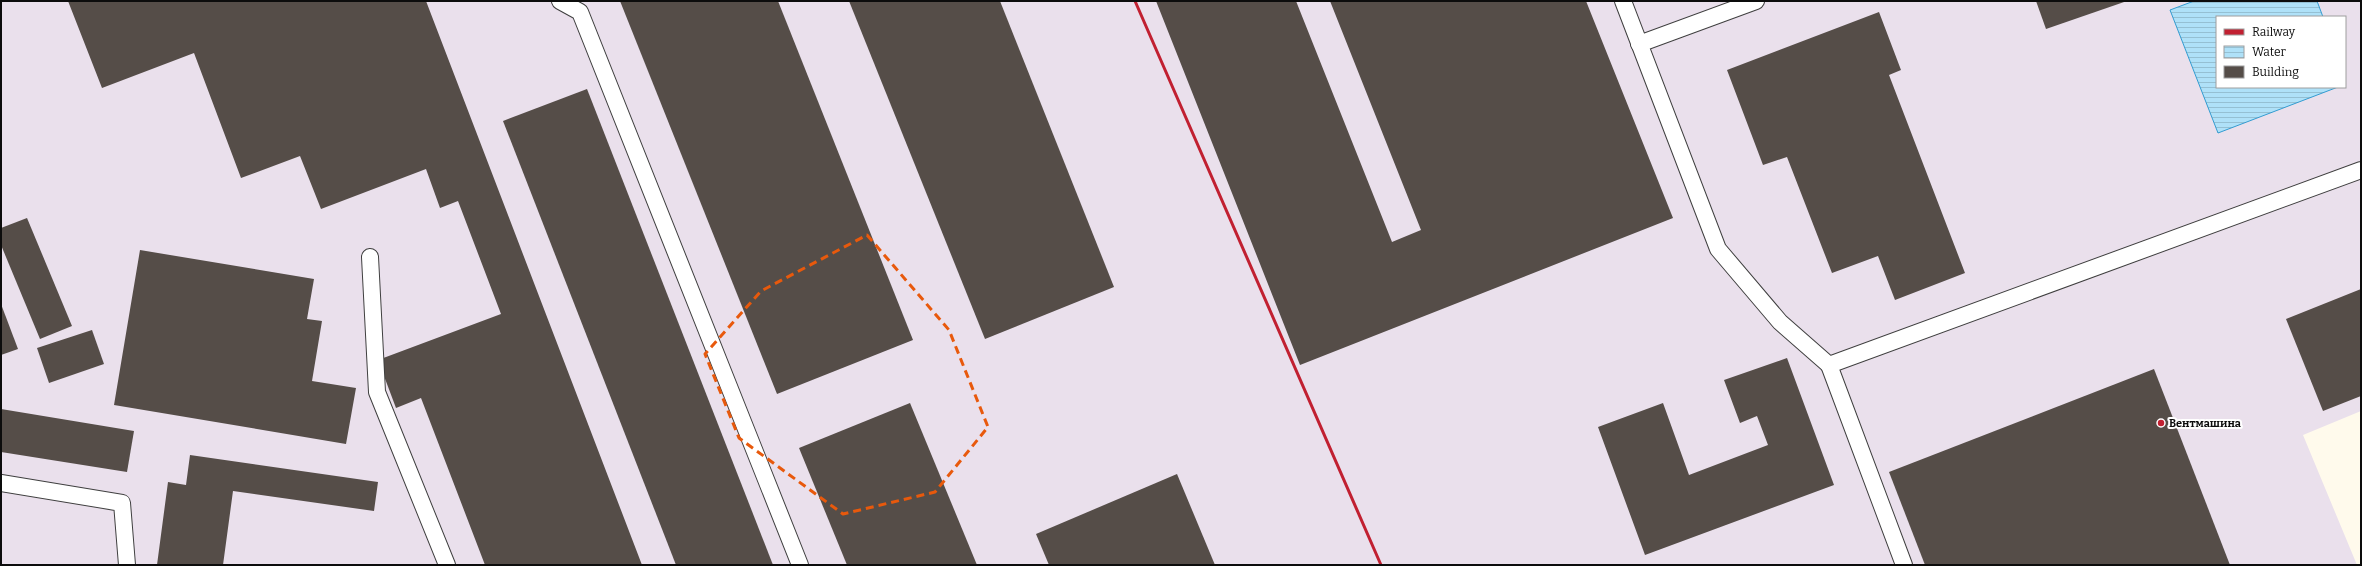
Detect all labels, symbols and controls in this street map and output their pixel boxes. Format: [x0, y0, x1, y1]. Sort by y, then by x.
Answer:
legend [2216, 16, 2346, 88]
text: Railway [2252, 25, 2296, 39]
text: Water [2252, 45, 2287, 59]
text: Building [2252, 65, 2299, 79]
place label: Вентмашина [2169, 417, 2242, 430]
marker: Вентмашина [2156, 418, 2166, 428]

